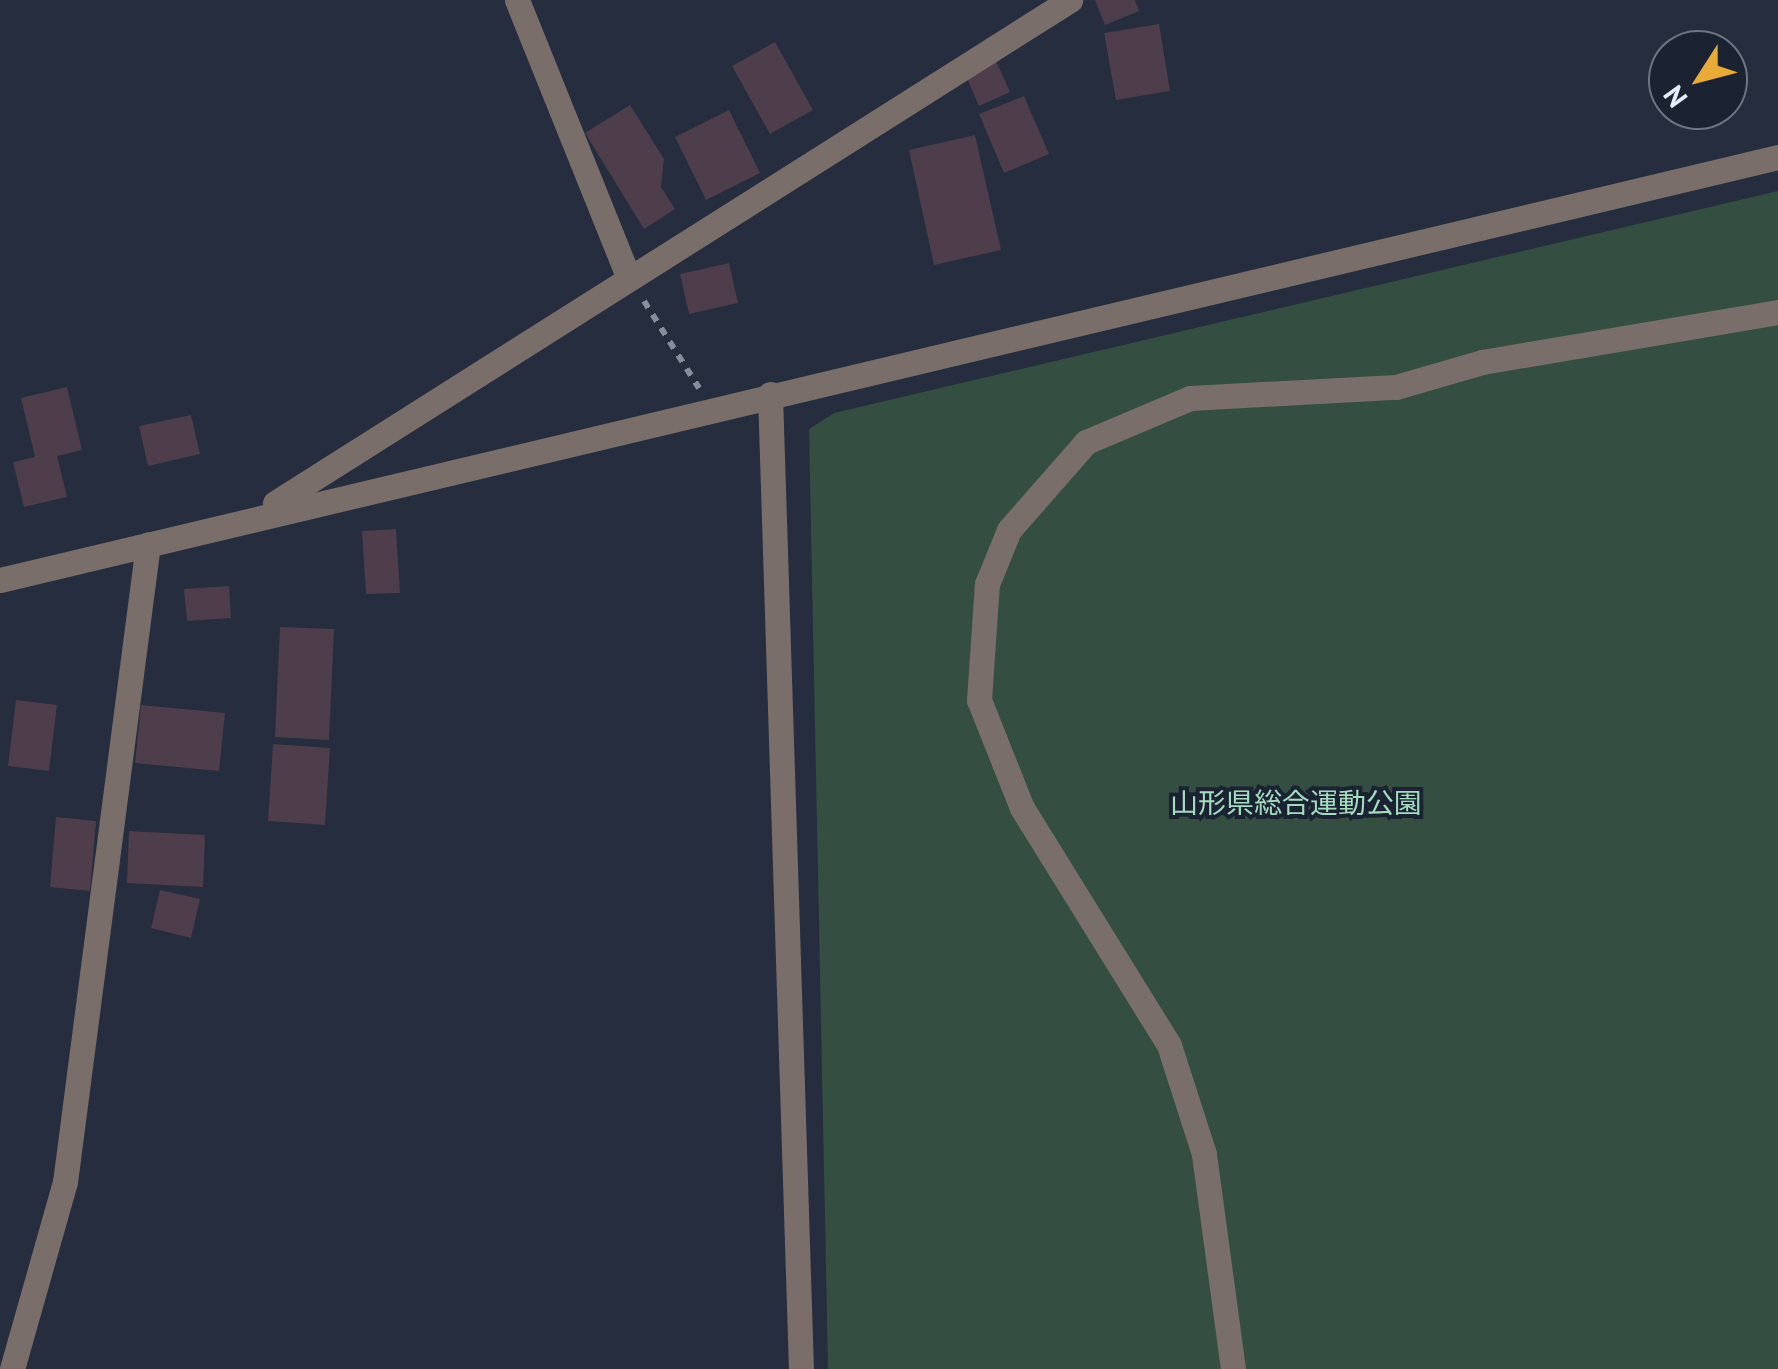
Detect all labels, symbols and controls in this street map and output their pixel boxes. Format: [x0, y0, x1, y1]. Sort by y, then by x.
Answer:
north arrow [1648, 30, 1748, 130]
text: N [1655, 78, 1695, 115]
park label: 山形県総合運動公園 [1170, 786, 1422, 820]

